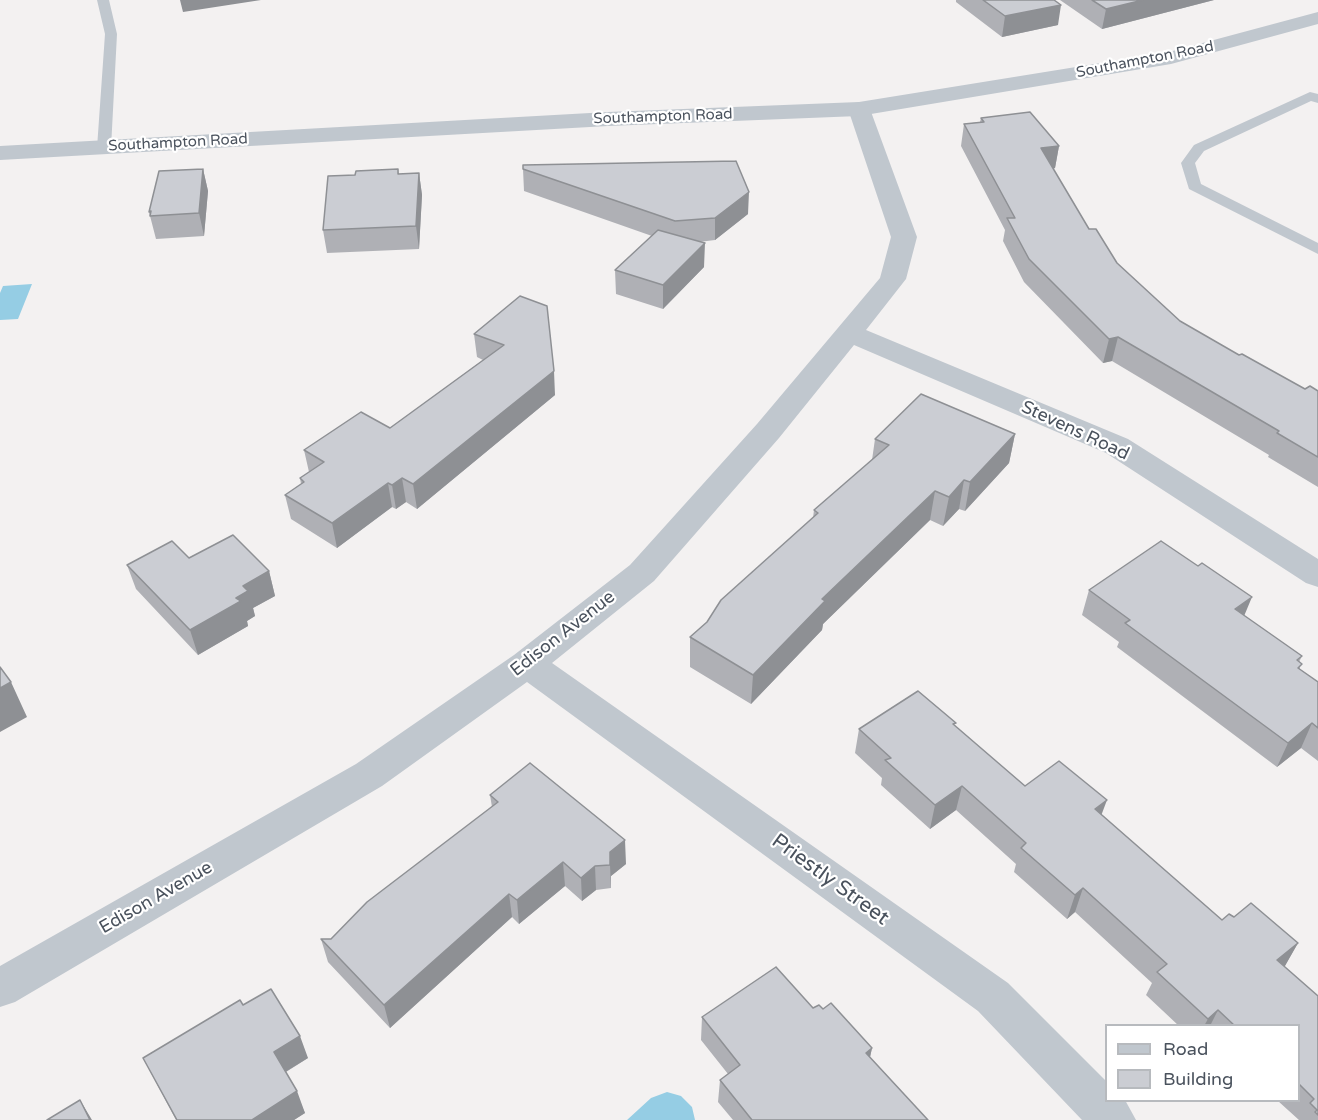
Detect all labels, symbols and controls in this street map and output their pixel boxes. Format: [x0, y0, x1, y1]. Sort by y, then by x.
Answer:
street label: Southampton Road [1075, 38, 1215, 82]
street label: Southampton Road [593, 106, 733, 128]
street label: Southampton Road [108, 130, 248, 156]
street label: Stevens Road [1018, 397, 1132, 465]
street label: Edison Avenue [506, 586, 620, 682]
street label: Priestly Street [766, 829, 894, 931]
street label: Edison Avenue [96, 857, 216, 939]
legend [1105, 1024, 1300, 1102]
text: Road [1163, 1038, 1208, 1060]
text: Building [1163, 1068, 1233, 1090]

